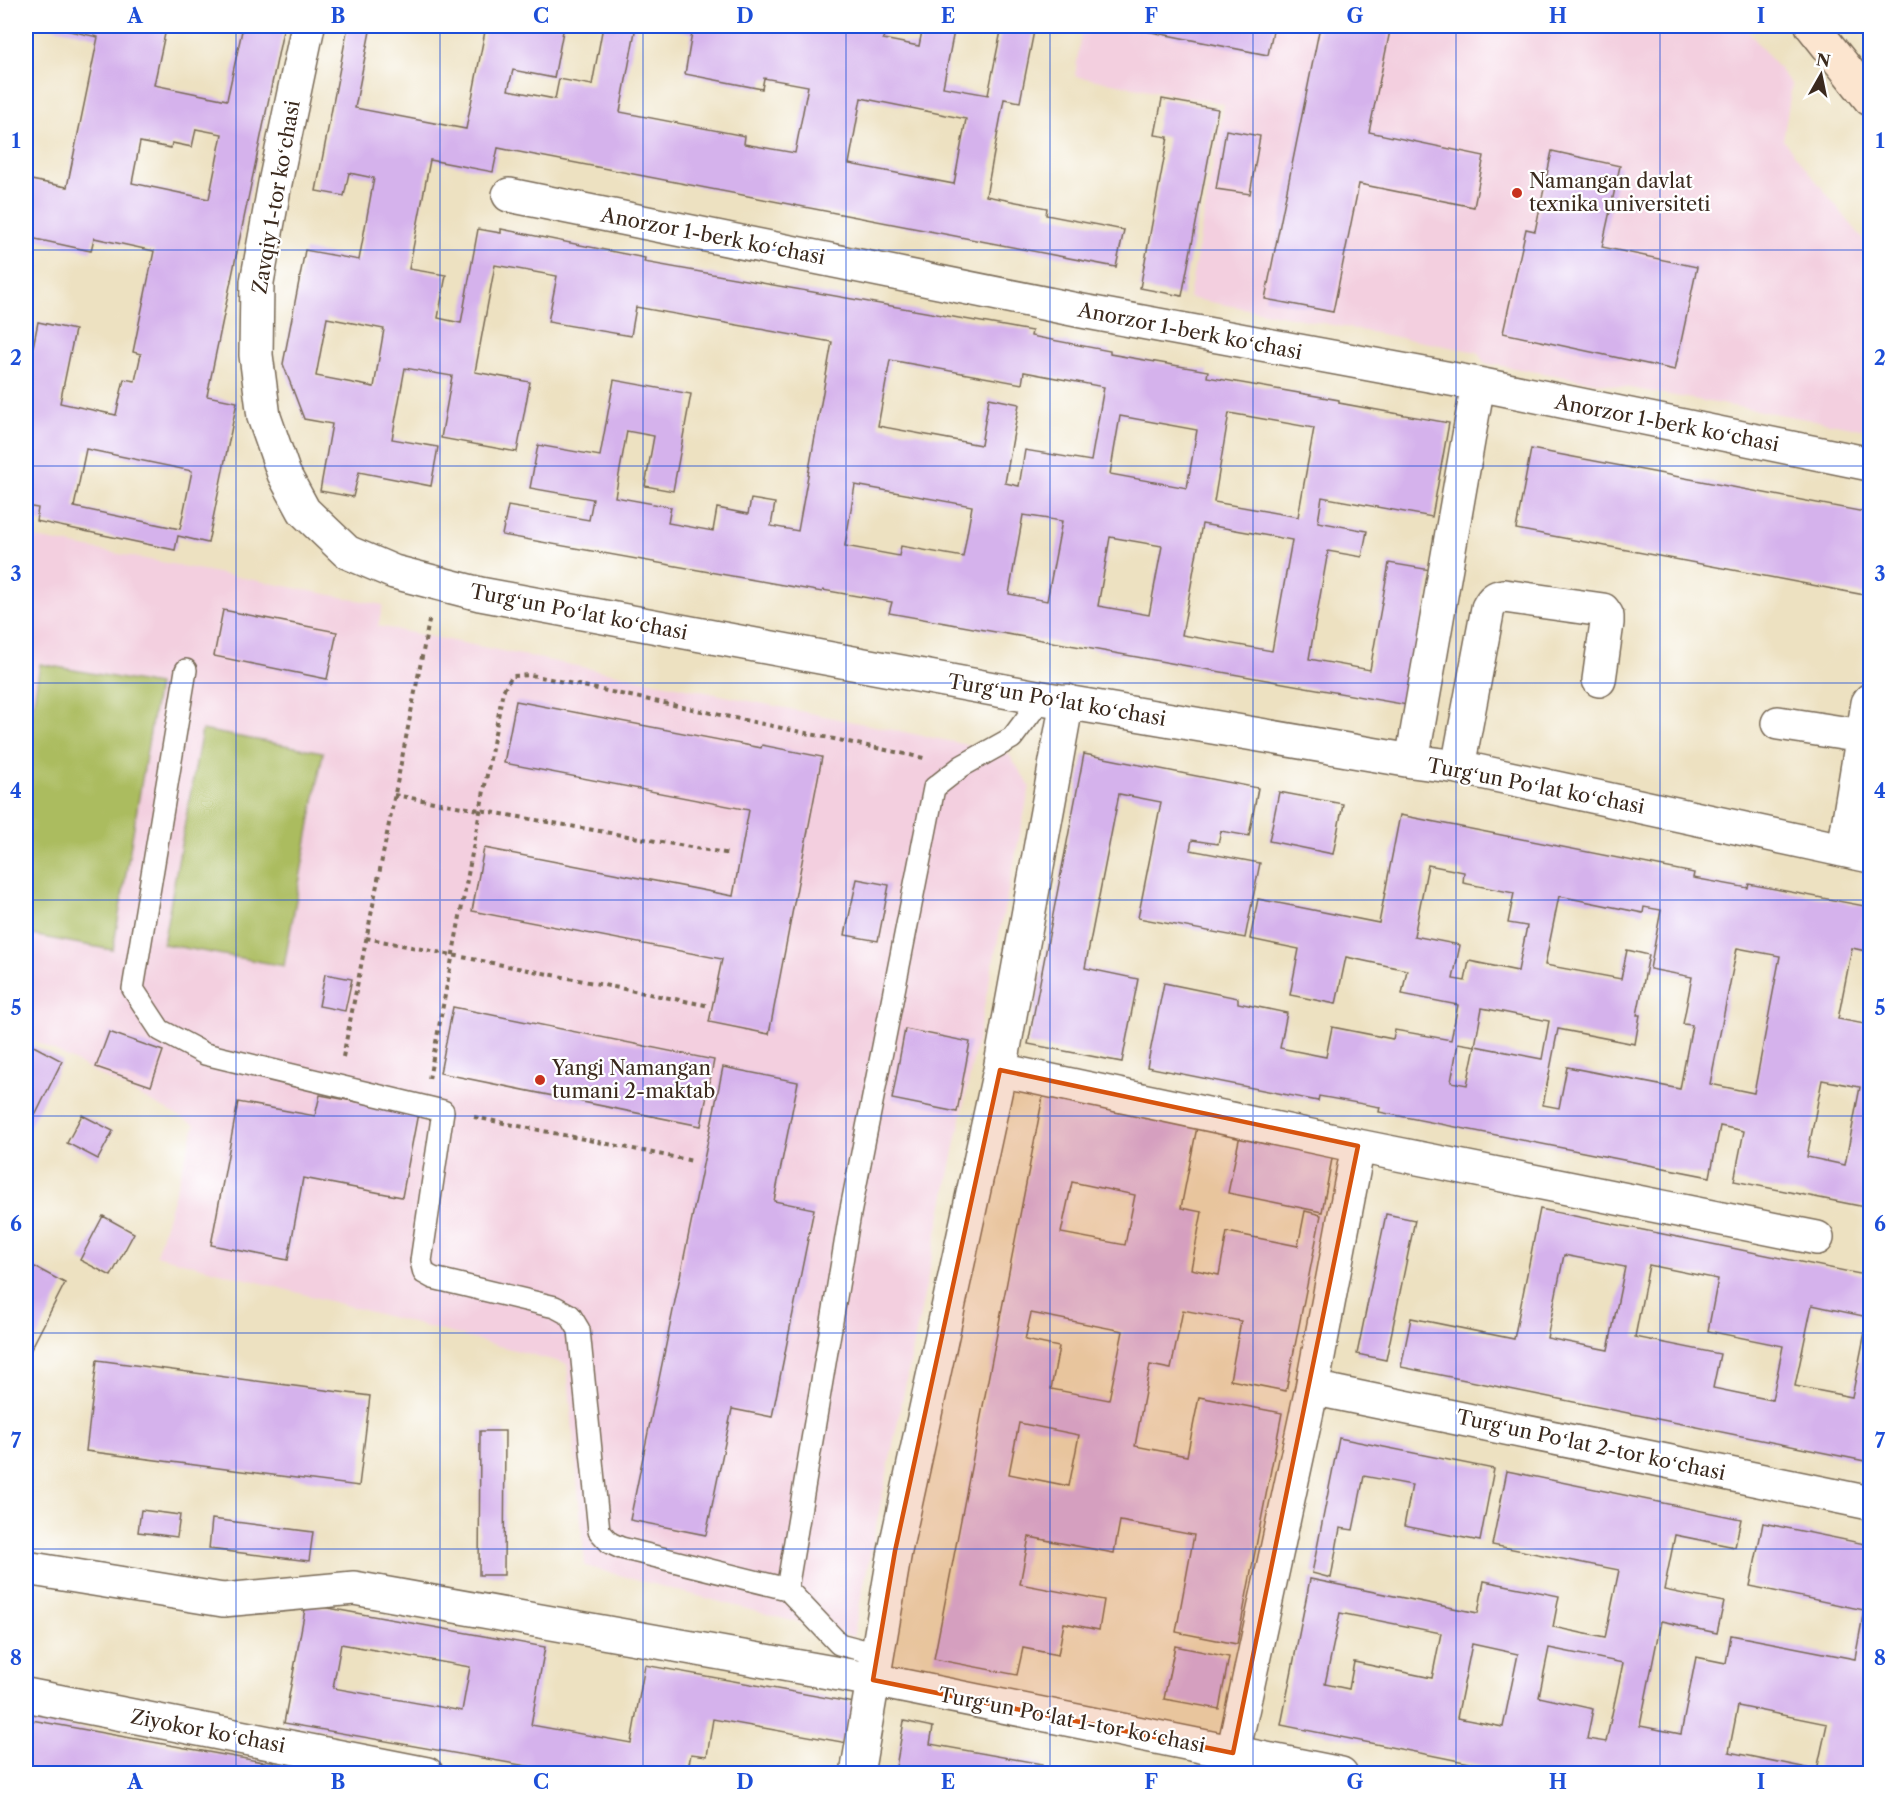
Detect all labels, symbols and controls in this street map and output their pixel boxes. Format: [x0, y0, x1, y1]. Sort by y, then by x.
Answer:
text: A [126, 4, 143, 28]
text: B [331, 4, 346, 28]
text: C [533, 4, 549, 28]
text: D [736, 4, 754, 28]
text: E [941, 4, 955, 28]
text: F [1144, 4, 1158, 28]
text: G [1347, 4, 1364, 28]
text: H [1549, 4, 1567, 28]
text: I [1757, 4, 1765, 28]
north arrow [1791, 45, 1851, 105]
text: N [1815, 49, 1832, 71]
street label: Zavqiy 1-tor koʻchasi [247, 98, 305, 296]
text: 1 [12, 129, 21, 153]
text: 1 [1876, 129, 1885, 153]
place label: Namangan davlat texnika universiteti [1529, 169, 1710, 216]
marker: Namangan davlat texnika universiteti [1510, 186, 1524, 200]
street label: Anorzor 1-berk koʻchasi [598, 202, 827, 270]
street label: Anorzor 1-berk koʻchasi [1075, 297, 1304, 365]
text: 2 [10, 346, 22, 370]
text: 2 [1874, 346, 1886, 370]
street label: Anorzor 1-berk koʻchasi [1552, 389, 1781, 457]
text: 3 [10, 562, 22, 586]
text: 3 [1874, 562, 1886, 586]
street label: Turgʻun Poʻlat koʻchasi [468, 579, 690, 645]
street label: Turgʻun Poʻlat koʻchasi [946, 669, 1168, 731]
street label: Turgʻun Poʻlat koʻchasi [1425, 753, 1647, 819]
text: 4 [10, 779, 22, 803]
text: 4 [1874, 779, 1886, 803]
text: 5 [10, 996, 22, 1020]
text: 5 [1874, 996, 1886, 1020]
place label: Yangi Namangan tumani 2-maktab [551, 1056, 715, 1103]
marker: Yangi Namangan tumani 2-maktab [533, 1073, 547, 1087]
text: 6 [10, 1212, 22, 1236]
text: 6 [1874, 1212, 1886, 1236]
street label: Turgʻun Poʻlat 2-tor koʻchasi [1454, 1405, 1728, 1485]
text: 7 [11, 1429, 22, 1453]
text: 7 [1875, 1429, 1886, 1453]
text: 8 [10, 1646, 22, 1670]
text: 8 [1874, 1646, 1886, 1670]
street label: Turgʻun Poʻlat 1-tor koʻchasi [937, 1682, 1207, 1758]
street label: Ziyokor koʻchasi [129, 1704, 287, 1758]
text: A [126, 1770, 143, 1794]
text: B [331, 1770, 346, 1794]
text: C [533, 1770, 549, 1794]
text: D [736, 1770, 754, 1794]
text: E [941, 1770, 955, 1794]
text: F [1144, 1770, 1158, 1794]
text: G [1347, 1770, 1364, 1794]
text: H [1549, 1770, 1567, 1794]
text: I [1757, 1770, 1765, 1794]

